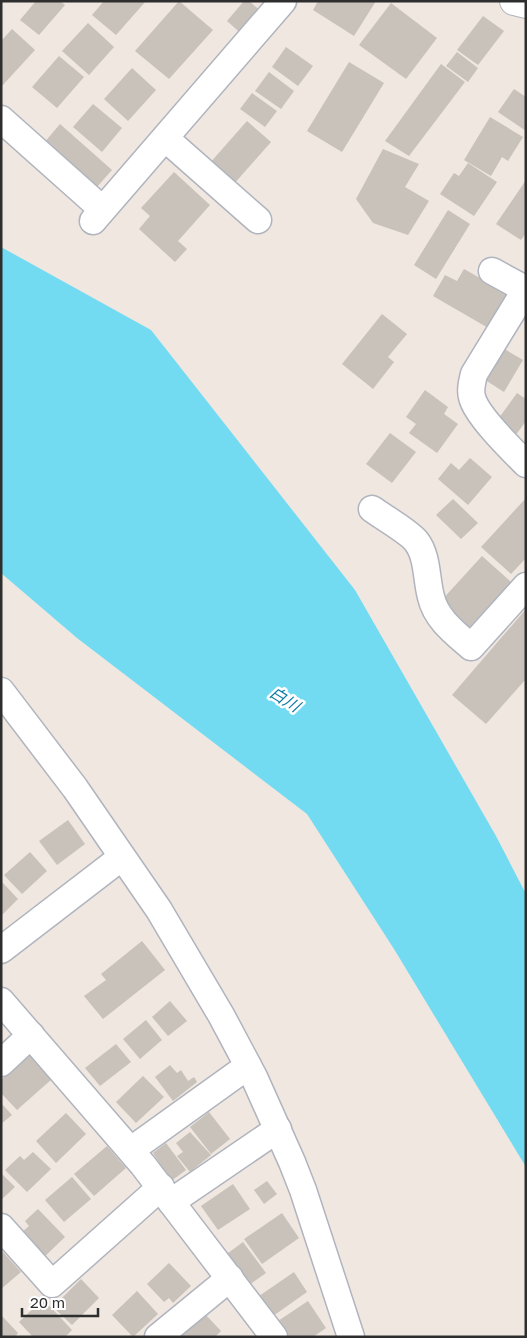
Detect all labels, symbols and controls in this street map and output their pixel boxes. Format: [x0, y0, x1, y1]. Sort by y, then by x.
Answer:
water label: 白川 [266, 682, 306, 717]
scale bar [22, 1286, 99, 1318]
text: 20 m [30, 1293, 65, 1311]

